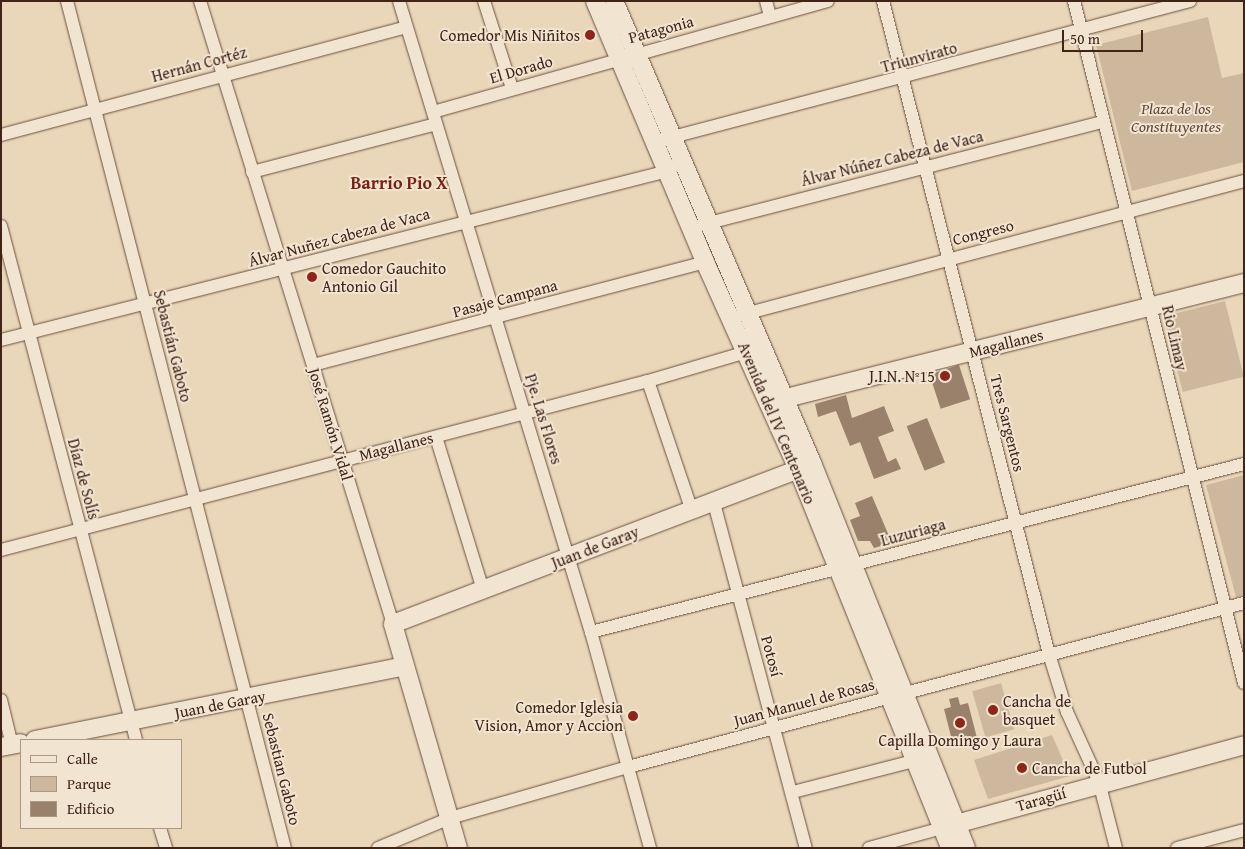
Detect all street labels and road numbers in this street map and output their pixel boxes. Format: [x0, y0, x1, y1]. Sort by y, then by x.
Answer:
street label: Patagonia [626, 11, 696, 47]
street label: Triunvirato [879, 38, 959, 76]
street label: Hernán Cortéz [149, 42, 249, 86]
street label: El Dorado [487, 51, 555, 87]
street label: Álvar Núñez Cabeza de Vaca [799, 126, 985, 190]
street label: Álvar Nuñez Cabeza de Vaca [246, 204, 432, 270]
street label: Congreso [951, 215, 1015, 249]
street label: Pasaje Campana [451, 275, 559, 321]
street label: Sebastián Gaboto [150, 288, 196, 404]
street label: Rio Limay [1158, 304, 1192, 372]
street label: Magallanes [967, 325, 1045, 361]
street label: Avenida del IV Centenario [734, 339, 820, 507]
street label: José Ramón Vidal [305, 365, 357, 483]
street label: Pje. Las Flores [521, 371, 567, 467]
street label: Tres Sargentos [987, 373, 1029, 473]
street label: Magallanes [357, 428, 435, 464]
street label: Díaz de Solís [64, 436, 104, 522]
street label: Luzuriaga [879, 514, 947, 550]
street label: Juan de Garay [548, 521, 642, 573]
street label: Potosí [757, 634, 787, 678]
street label: Juan Manuel de Rosas [732, 674, 876, 730]
street label: Juan de Garay [173, 686, 267, 722]
street label: Sebastian Gaboto [259, 711, 305, 827]
street label: Taragüí [1014, 783, 1068, 815]

